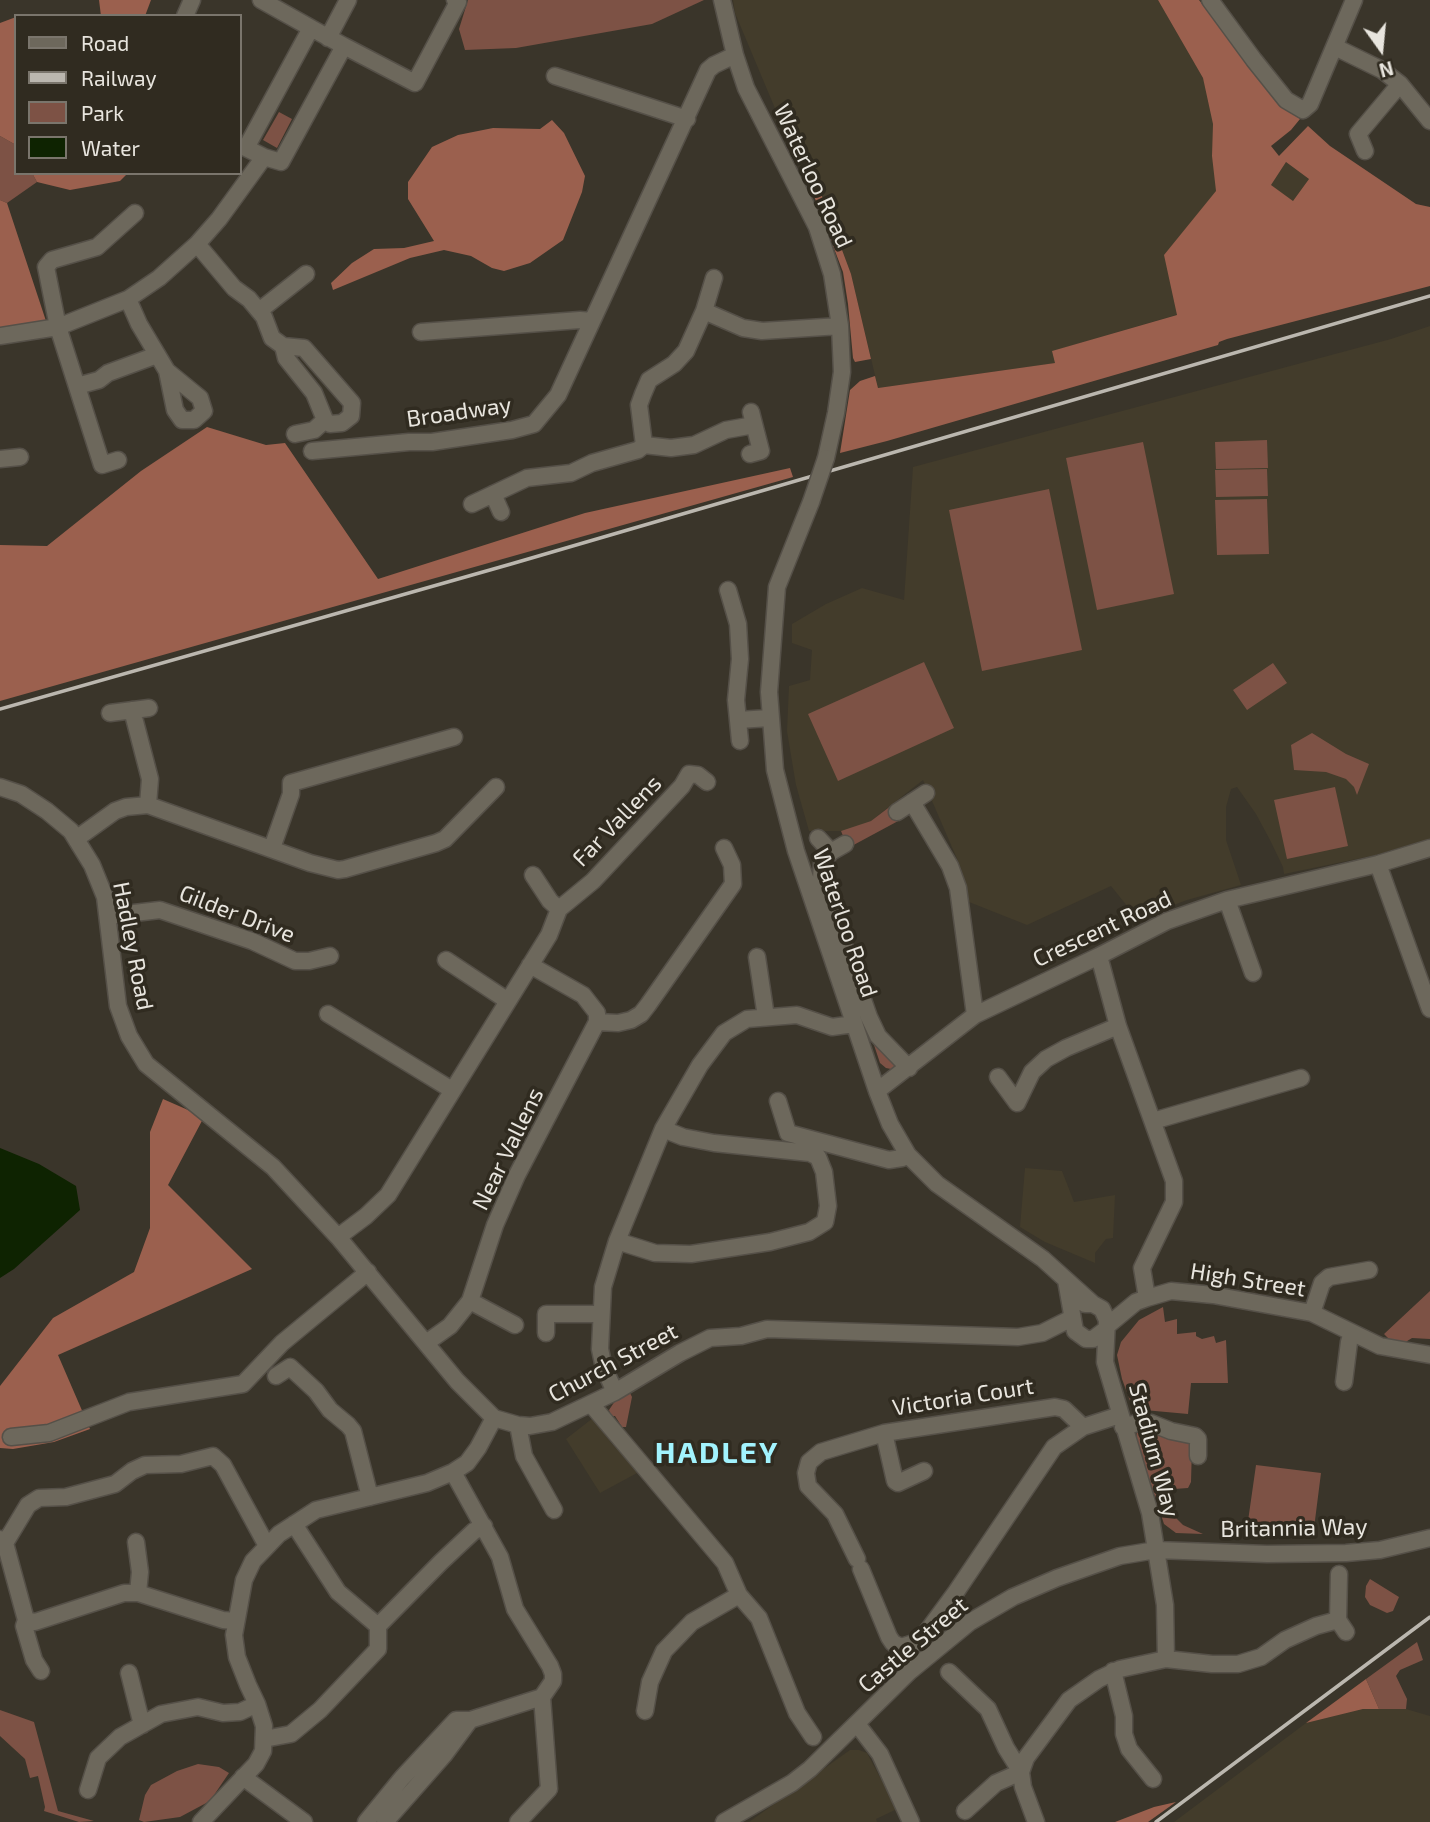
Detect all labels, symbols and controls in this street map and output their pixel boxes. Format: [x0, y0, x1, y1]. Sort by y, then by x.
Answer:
legend [14, 14, 242, 175]
north arrow [1346, 14, 1416, 84]
text: Road [81, 30, 129, 55]
text: N [1377, 57, 1396, 83]
text: Railway [81, 65, 157, 90]
text: Park [81, 100, 124, 125]
street label: Waterloo Road [768, 100, 858, 252]
text: Water [81, 135, 140, 160]
street label: Broadway [405, 391, 513, 433]
street label: Far Vallens [567, 770, 667, 872]
street label: Waterloo Road [807, 845, 883, 1001]
street label: Hadley Road [107, 879, 159, 1013]
street label: Gilder Drive [175, 879, 299, 949]
street label: Crescent Road [1028, 885, 1176, 973]
street label: Near Vallens [467, 1083, 549, 1215]
street label: High Street [1188, 1257, 1308, 1303]
street label: Church Street [544, 1317, 682, 1409]
street label: Victoria Court [890, 1372, 1036, 1422]
street label: Stadium Way [1123, 1380, 1185, 1520]
district label: HADLEY [655, 1435, 779, 1471]
street label: Britannia Way [1220, 1513, 1368, 1543]
street label: Castle Street [853, 1591, 973, 1699]

